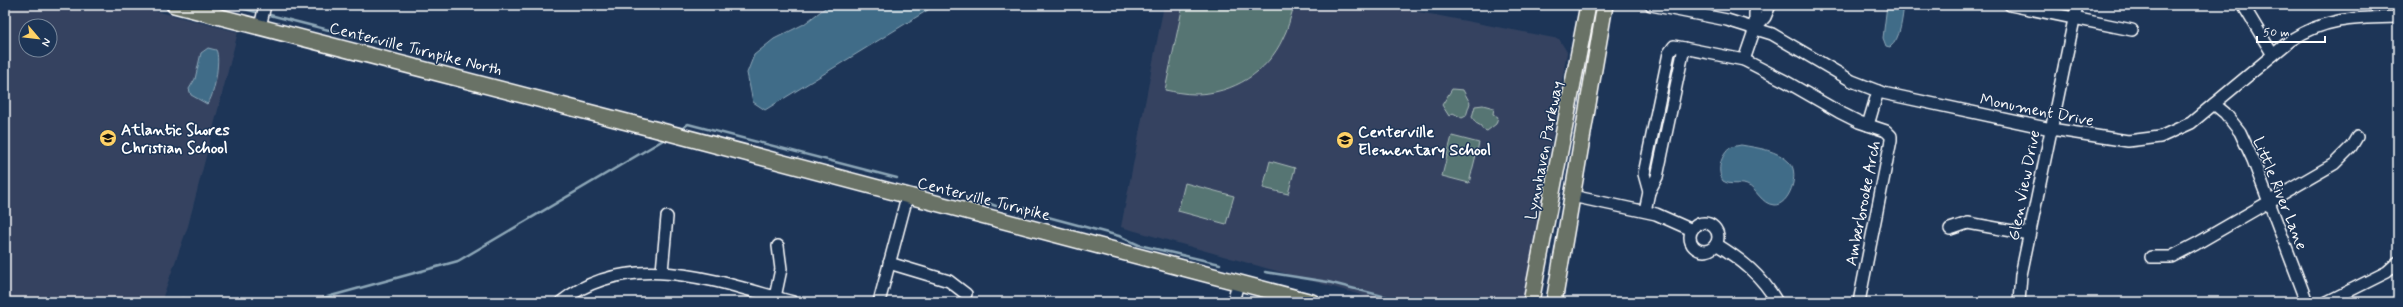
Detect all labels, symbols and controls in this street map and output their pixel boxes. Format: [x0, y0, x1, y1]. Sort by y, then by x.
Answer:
north arrow [18, 18, 58, 58]
street label: Centerville Turnpike North [327, 18, 504, 81]
scale bar [2257, 18, 2325, 44]
text: 50 m [2263, 25, 2290, 41]
text: N [38, 36, 54, 49]
street label: Lynnhaven Parkway [1521, 79, 1568, 222]
street label: Monument Drive [1978, 89, 2095, 132]
place label: Atlantic Shores Christian School [121, 120, 230, 159]
place label: Centerville Elementary School [1358, 122, 1491, 161]
school or university icon: Atlantic Shores Christian School [98, 128, 118, 148]
street label: Glen View Drive [2003, 128, 2045, 242]
school or university icon: Centerville Elementary School [1335, 130, 1355, 150]
street label: Little River Lane [2247, 134, 2312, 253]
street label: Amberbrooke Arch [1841, 139, 1886, 268]
street label: Centerville Turnpike [915, 173, 1052, 226]

